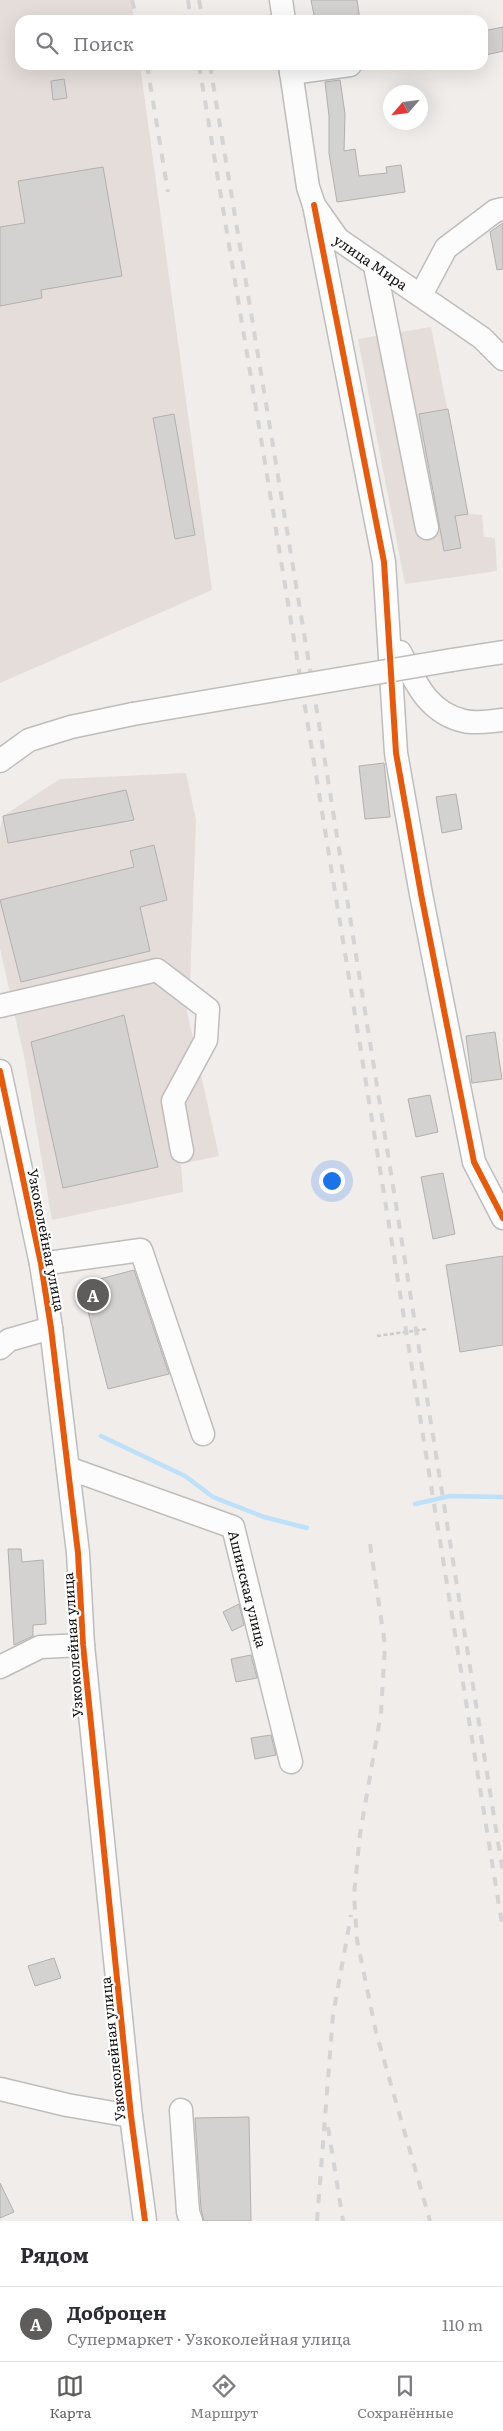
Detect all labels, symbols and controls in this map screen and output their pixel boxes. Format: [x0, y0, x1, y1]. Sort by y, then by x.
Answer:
search box [15, 15, 488, 70]
icon: search [33, 29, 61, 57]
text: Поиск [73, 29, 134, 57]
north arrow [383, 85, 428, 130]
street label: улица Мира [330, 229, 412, 294]
street label: Узкоколейная улица [23, 1167, 71, 1314]
your location [319, 1168, 345, 1194]
pin: A [77, 1276, 109, 1314]
street label: Ашинская улица [224, 1528, 272, 1650]
street label: Узкоколейная улица [57, 1571, 87, 1718]
street label: Узкоколейная улица [94, 1975, 130, 2122]
text: Рядом [20, 2238, 89, 2269]
text: Доброцен [67, 2298, 166, 2326]
text: A [30, 2312, 42, 2336]
text: 110 m [442, 2312, 483, 2336]
text: Супермаркет · Узкоколейная улица [67, 2326, 351, 2350]
tab: Карта [49, 2372, 91, 2422]
tab: Маршрут [190, 2372, 258, 2422]
tab: Сохранённые [357, 2372, 454, 2422]

